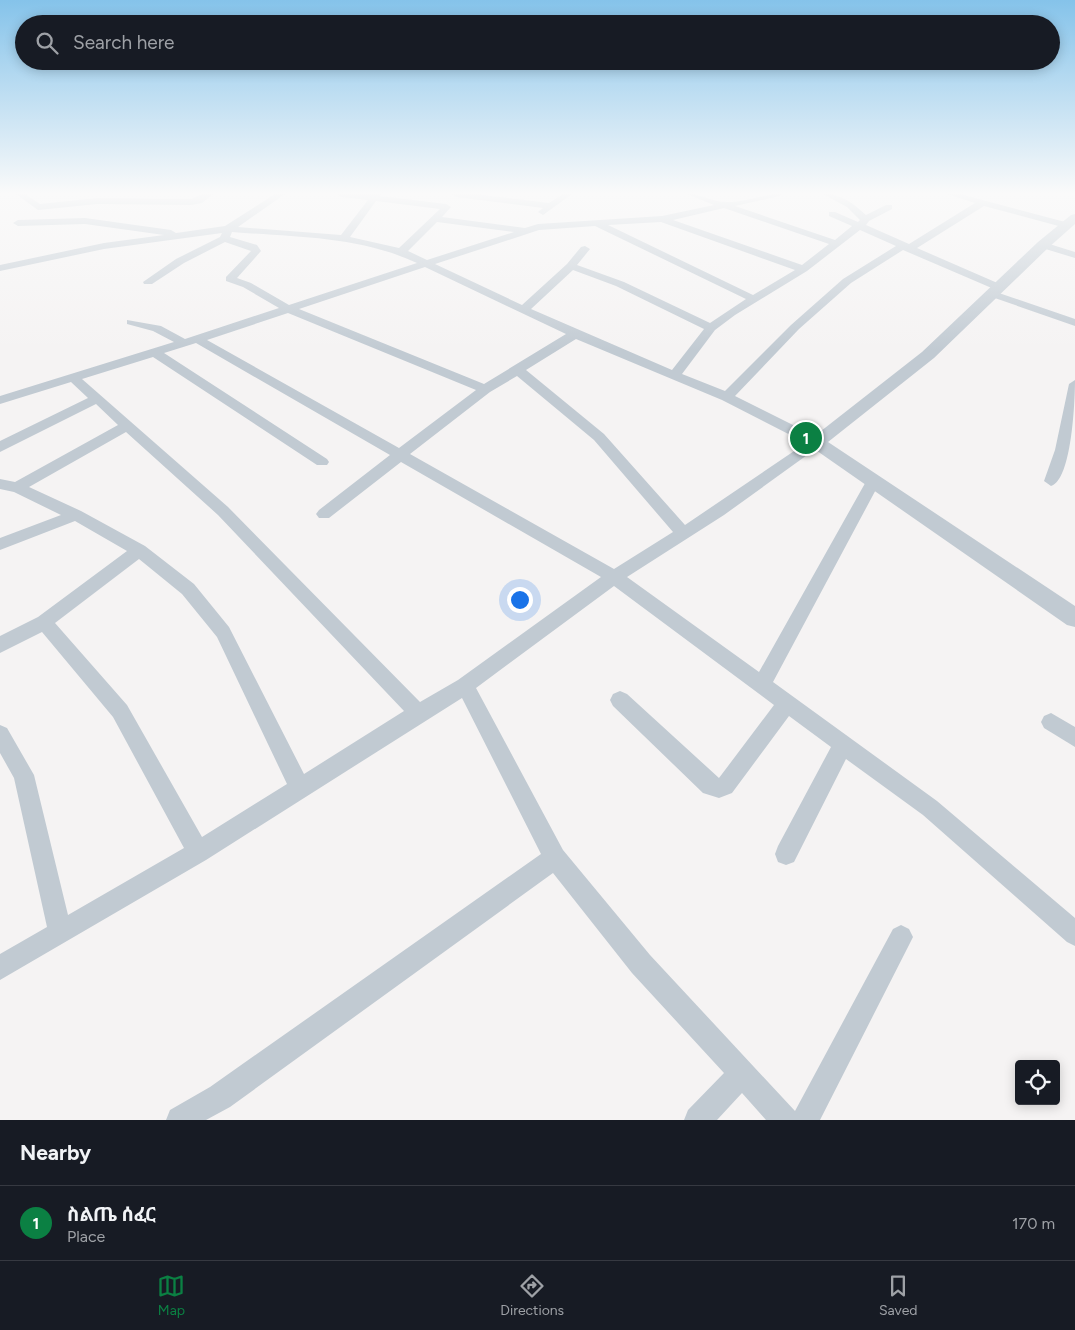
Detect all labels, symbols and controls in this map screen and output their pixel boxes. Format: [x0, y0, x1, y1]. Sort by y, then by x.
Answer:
search box [15, 15, 1060, 70]
icon: search [33, 29, 61, 57]
text: Search here [73, 31, 175, 54]
pin: 1 [790, 419, 822, 457]
your location [507, 587, 533, 613]
map controls [1015, 1060, 1060, 1105]
button: locate [1015, 1060, 1060, 1105]
text: Nearby [20, 1140, 91, 1165]
text: ስልጤ ሰፈር [67, 1203, 156, 1226]
text: 1 [33, 1214, 39, 1233]
text: 170 m [1012, 1214, 1055, 1233]
text: Place [67, 1227, 105, 1246]
tab: Map [157, 1272, 185, 1319]
tab: Directions [500, 1272, 564, 1319]
tab: Saved [879, 1272, 918, 1319]

